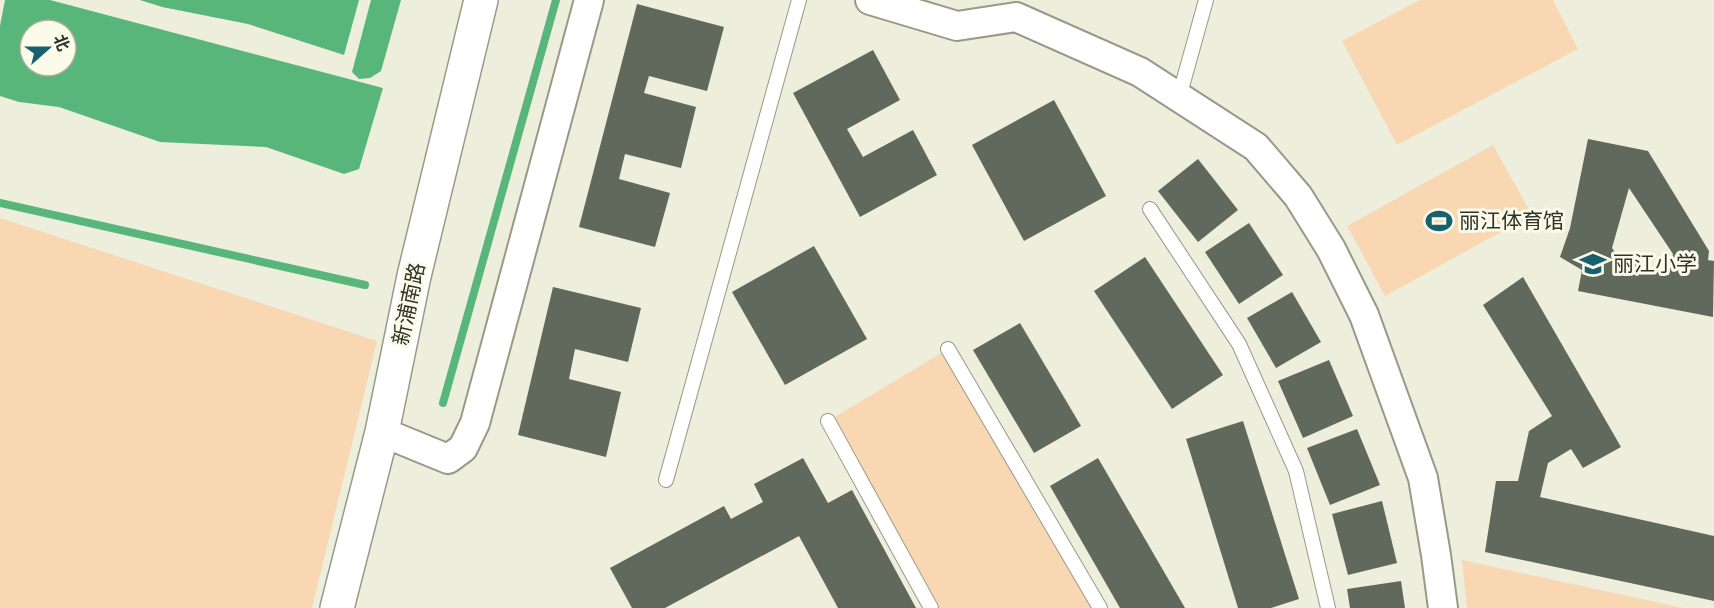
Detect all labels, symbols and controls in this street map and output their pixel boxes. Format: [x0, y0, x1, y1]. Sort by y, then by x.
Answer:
north arrow [18, 18, 78, 78]
text: 北 [50, 32, 73, 54]
sports icon: 丽江体育馆 [1424, 206, 1454, 236]
place label: 丽江体育馆 [1459, 209, 1564, 233]
school or university icon: 丽江小学 [1578, 249, 1608, 279]
place label: 丽江小学 [1613, 252, 1697, 276]
street label: 新浦南路 [389, 260, 429, 348]

